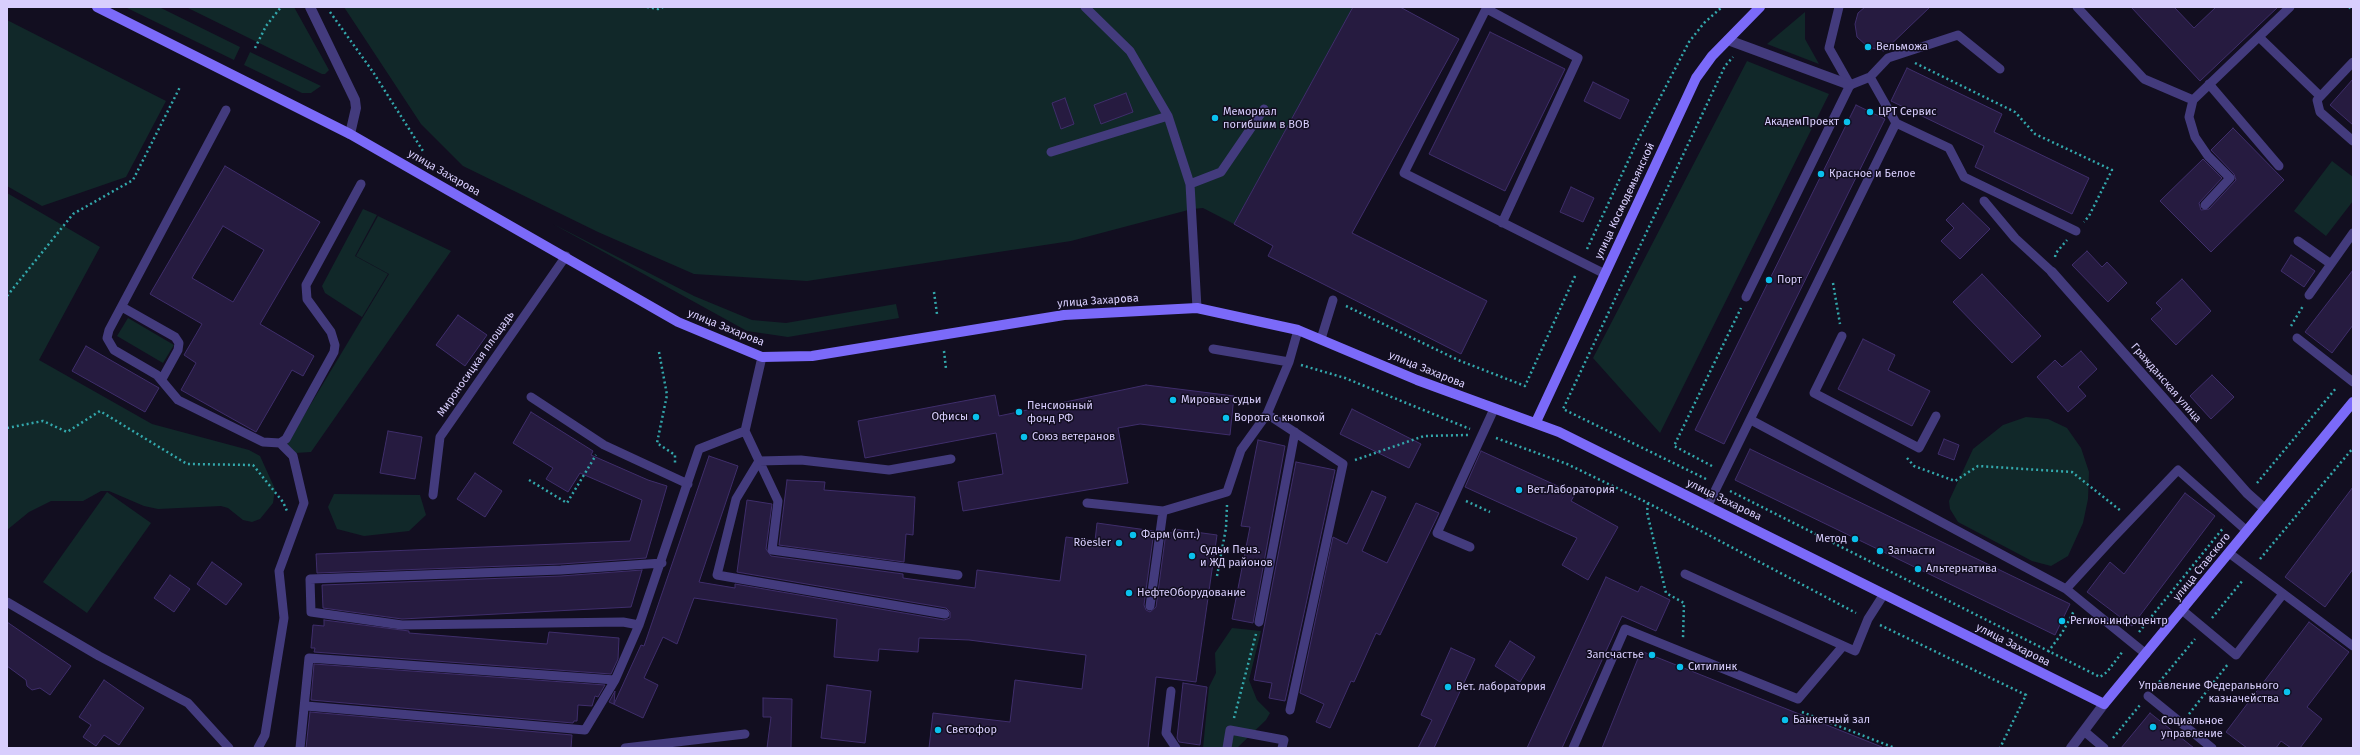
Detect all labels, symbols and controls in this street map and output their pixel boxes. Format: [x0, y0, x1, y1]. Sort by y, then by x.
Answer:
place label: Вельможа [1876, 40, 1928, 54]
marker: Вельможа [1863, 42, 1873, 52]
place label: Мемориал погибшим в ВОВ [1223, 105, 1309, 131]
place label: ЦРТ Сервис [1878, 105, 1937, 119]
marker: ЦРТ Сервис [1865, 107, 1875, 117]
marker: Мемориал погибшим в ВОВ [1210, 113, 1220, 123]
place label: АкадемПроект [1765, 115, 1839, 129]
marker: АкадемПроект [1842, 117, 1852, 127]
street label: улица Космодемьянской [1592, 141, 1658, 261]
street label: улица Захарова [405, 147, 483, 199]
place label: Красное и Белое [1829, 167, 1916, 181]
marker: Красное и Белое [1816, 169, 1826, 179]
place label: Порт [1777, 273, 1802, 287]
marker: Порт [1764, 275, 1774, 285]
street label: улица Захарова [1057, 292, 1139, 310]
street label: улица Захарова [686, 307, 766, 349]
street label: Мироносицкая площадь [435, 309, 517, 419]
street label: Гражданская улица [2128, 341, 2204, 425]
street label: улица Захарова [1387, 349, 1467, 391]
place label: Мировые судьи [1181, 393, 1261, 407]
marker: Мировые судьи [1168, 395, 1178, 405]
place label: Пенсионный фонд РФ [1027, 399, 1093, 425]
marker: Пенсионный фонд РФ [1014, 407, 1024, 417]
place label: Офисы [931, 410, 968, 424]
place label: Ворота с кнопкой [1234, 411, 1325, 425]
marker: Офисы [971, 412, 981, 422]
marker: Ворота с кнопкой [1221, 413, 1231, 423]
place label: Союз ветеранов [1032, 430, 1115, 444]
marker: Союз ветеранов [1019, 432, 1029, 442]
street label: улица Захарова [1684, 476, 1764, 524]
place label: Вет.Лаборатория [1527, 483, 1615, 497]
marker: Вет.Лаборатория [1514, 485, 1524, 495]
place label: Фарм (опт.) [1141, 528, 1200, 542]
marker: Фарм (опт.) [1128, 530, 1138, 540]
street label: улица Ставского [2170, 530, 2234, 604]
place label: Метод [1816, 532, 1847, 546]
marker: Метод [1850, 534, 1860, 544]
place label: Röesler [1074, 536, 1111, 550]
marker: Röesler [1114, 538, 1124, 548]
place label: Судьи Пенз. и ЖД районов [1200, 543, 1273, 569]
place label: Запчасти [1888, 544, 1935, 558]
marker: Запчасти [1875, 546, 1885, 556]
marker: Судьи Пенз. и ЖД районов [1187, 551, 1197, 561]
place label: Альтернатива [1926, 562, 1997, 576]
marker: Альтернатива [1913, 564, 1923, 574]
place label: НефтеОборудование [1137, 586, 1246, 600]
marker: НефтеОборудование [1124, 588, 1134, 598]
place label: Регион.инфоцентр [2070, 614, 2168, 628]
marker: Регион.инфоцентр [2057, 616, 2067, 626]
street label: улица Захарова [1974, 621, 2052, 669]
place label: Запсчастье [1587, 648, 1644, 662]
marker: Запсчастье [1647, 650, 1657, 660]
place label: Ситилинк [1688, 660, 1737, 674]
marker: Ситилинк [1675, 662, 1685, 672]
place label: Управление Федерального казначейства [2139, 679, 2279, 705]
place label: Вет. лаборатория [1456, 680, 1546, 694]
marker: Вет. лаборатория [1443, 682, 1453, 692]
marker: Управление Федерального казначейства [2282, 687, 2292, 697]
place label: Банкетный зал [1793, 713, 1870, 727]
place label: Социальное управление [2161, 714, 2223, 740]
marker: Банкетный зал [1780, 715, 1790, 725]
marker: Социальное управление [2148, 722, 2158, 732]
place label: Светофор [946, 723, 997, 737]
marker: Светофор [933, 725, 943, 735]

